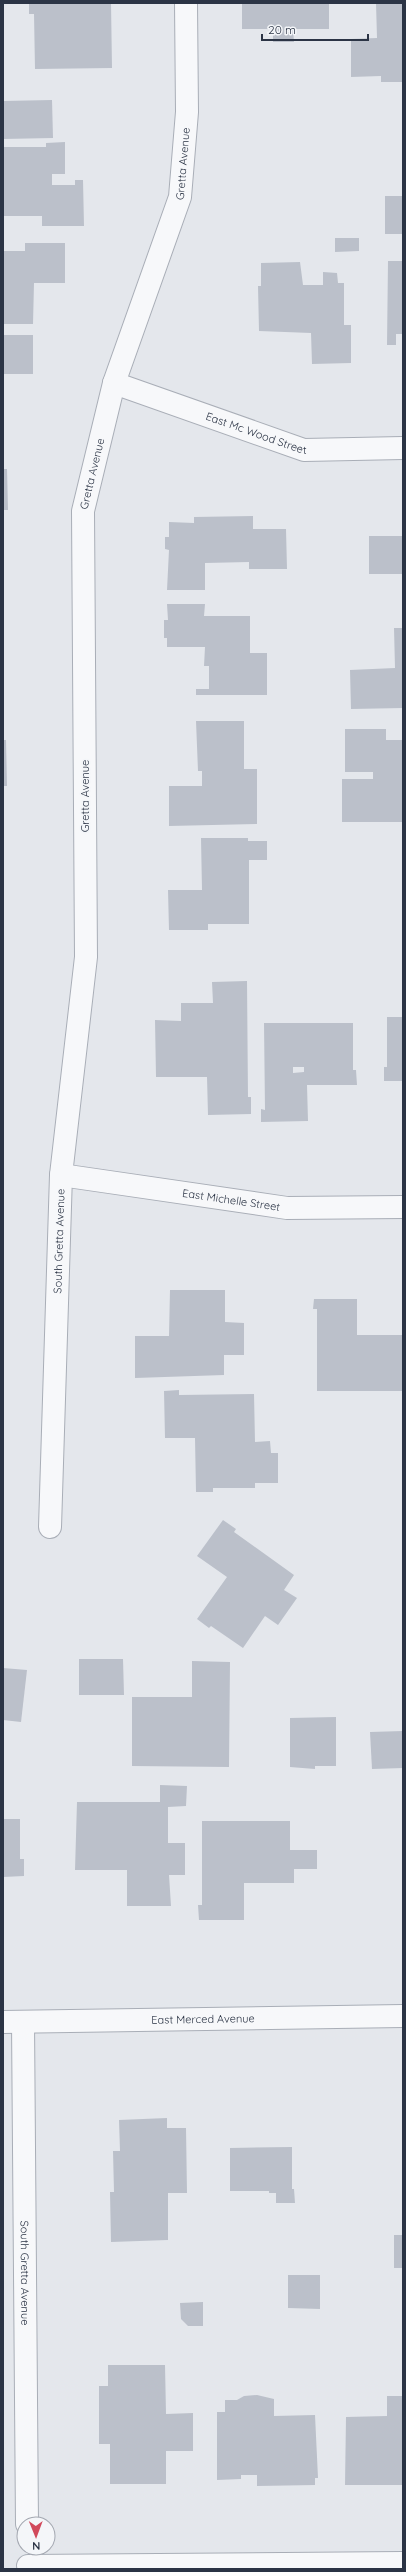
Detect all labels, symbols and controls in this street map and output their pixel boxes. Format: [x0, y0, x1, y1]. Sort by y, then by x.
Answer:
scale bar [262, 16, 368, 42]
text: 20 m [268, 22, 296, 37]
street label: Gretta Avenue [173, 127, 193, 201]
street label: East Mc Wood Street [204, 409, 307, 457]
street label: Gretta Avenue [77, 437, 107, 511]
street label: Gretta Avenue [78, 760, 92, 832]
street label: East Michelle Street [181, 1186, 281, 1214]
street label: South Gretta Avenue [50, 1189, 68, 1294]
street label: East Merced Avenue [151, 2011, 255, 2027]
street label: South Gretta Avenue [18, 2221, 32, 2325]
north arrow [16, 2516, 56, 2556]
text: N [32, 2539, 40, 2553]

